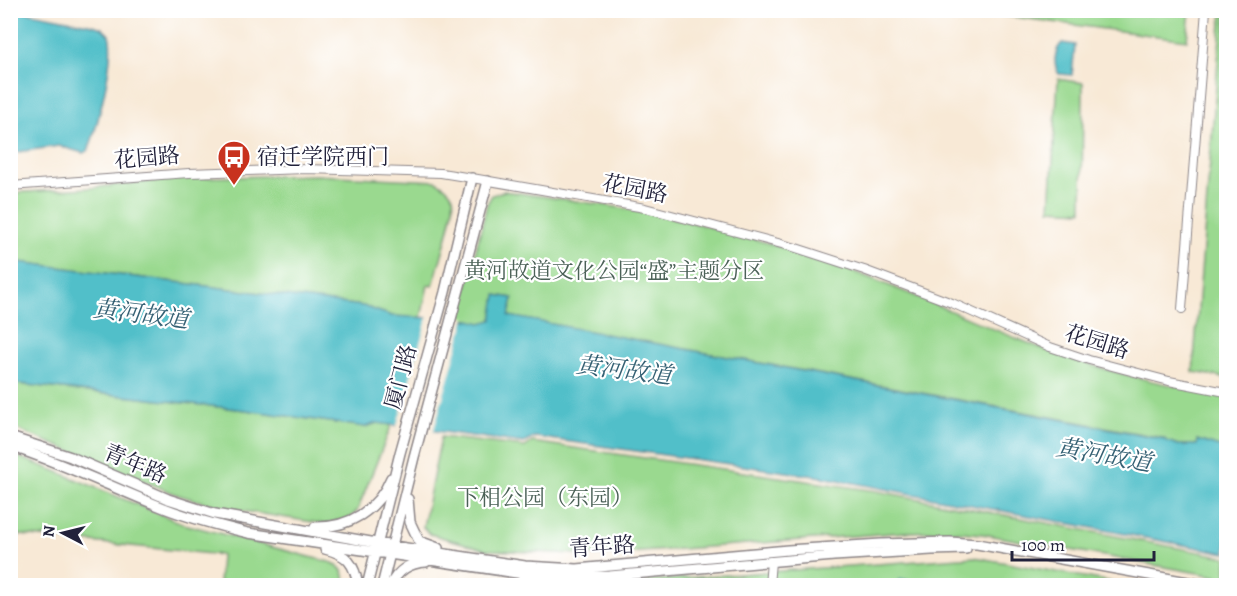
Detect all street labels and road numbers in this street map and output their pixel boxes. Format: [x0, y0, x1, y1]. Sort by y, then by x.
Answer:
street label: 花园路 [113, 140, 181, 176]
street label: 花园路 [600, 168, 670, 210]
street label: 花园路 [1061, 318, 1133, 366]
street label: 厦门路 [378, 341, 424, 413]
street label: 青年路 [99, 437, 171, 491]
street label: 青年路 [568, 530, 636, 564]

